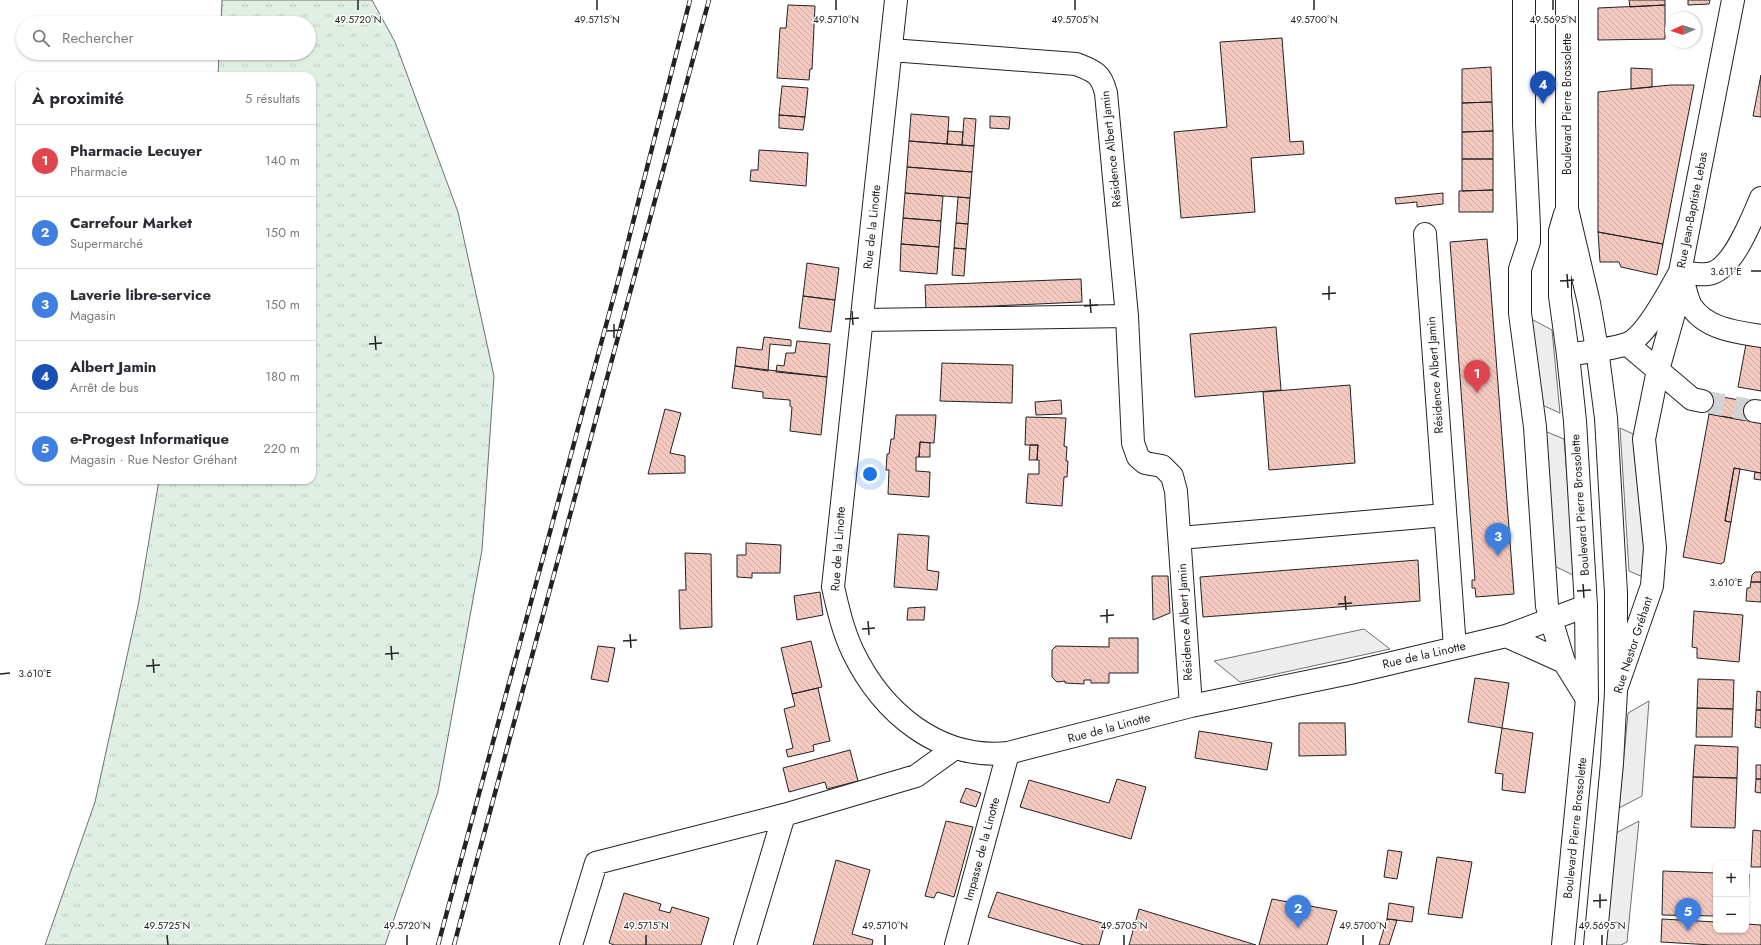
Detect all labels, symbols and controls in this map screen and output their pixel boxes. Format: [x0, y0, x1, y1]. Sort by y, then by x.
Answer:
text: 49.5720°N [335, 12, 382, 27]
text: 49.5715°N [574, 12, 620, 27]
text: 49.5710°N [813, 12, 859, 27]
text: 49.5705°N [1052, 12, 1098, 27]
text: 49.5700°N [1290, 12, 1338, 27]
text: 49.5695°N [1529, 12, 1577, 27]
north arrow [1665, 12, 1701, 48]
search box [16, 16, 316, 60]
icon: search [30, 27, 52, 49]
text: Rechercher [62, 27, 134, 49]
street label: Boulevard Pierre Brossolette [1558, 33, 1576, 175]
pin: 4 [1530, 71, 1556, 104]
text: À proximité [32, 86, 124, 110]
text: 5 résultats [245, 89, 300, 108]
street label: Résidence Albert Jamin [1096, 90, 1126, 208]
text: Pharmacie Lecuyer [70, 140, 202, 162]
street label: Rue Jean-Baptiste Lebas [1672, 150, 1712, 270]
text: 1 [42, 151, 48, 170]
text: 140 m [265, 151, 300, 170]
text: Pharmacie [70, 162, 127, 181]
street label: Rue de la Linotte [859, 184, 885, 270]
text: Carrefour Market [70, 212, 192, 234]
text: 2 [41, 223, 49, 242]
text: 150 m [265, 223, 300, 242]
text: Supermarché [70, 234, 143, 253]
text: 3.611°E [1710, 264, 1742, 279]
text: Laverie libre-service [70, 284, 211, 306]
text: 3 [41, 295, 49, 314]
text: 150 m [265, 295, 300, 314]
text: Magasin [70, 306, 116, 325]
street label: Résidence Albert Jamin [1422, 316, 1448, 434]
text: Albert Jamin [70, 356, 156, 378]
pin: 1 [1464, 360, 1490, 393]
text: 4 [40, 367, 50, 386]
text: 180 m [265, 367, 300, 386]
text: Arrêt de bus [70, 378, 139, 397]
text: e-Progest Informatique [70, 428, 229, 450]
street label: Boulevard Pierre Brossolette [1566, 434, 1594, 576]
text: 5 [41, 439, 49, 458]
text: 220 m [263, 439, 300, 458]
text: Magasin · Rue Nestor Gréhant [70, 450, 237, 469]
your location [860, 464, 880, 484]
street label: Rue de la Linotte [826, 506, 850, 592]
pin: 3 [1485, 523, 1511, 556]
street label: Résidence Albert Jamin [1173, 563, 1197, 681]
text: 3.610°E [1710, 575, 1742, 590]
street label: Rue Nestor Gréhant [1609, 594, 1657, 696]
street label: Rue de la Linotte [1381, 637, 1467, 673]
text: 3.610°E [19, 666, 51, 681]
street label: Rue de la Linotte [1066, 708, 1152, 748]
street label: Boulevard Pierre Brossolette [1559, 756, 1591, 900]
street label: Impasse de la Linotte [960, 795, 1004, 903]
map controls [1713, 861, 1749, 933]
button: + [1713, 861, 1749, 897]
pin: 2 [1285, 895, 1311, 928]
button: − [1713, 897, 1749, 933]
pin: 5 [1675, 898, 1701, 931]
text: 49.5725°N [144, 918, 190, 933]
text: 49.5720°N [384, 918, 431, 933]
text: 49.5715°N [623, 918, 669, 933]
text: 49.5710°N [862, 918, 908, 933]
text: 49.5705°N [1101, 918, 1147, 933]
text: 49.5700°N [1339, 918, 1387, 933]
text: 49.5695°N [1578, 918, 1626, 933]

